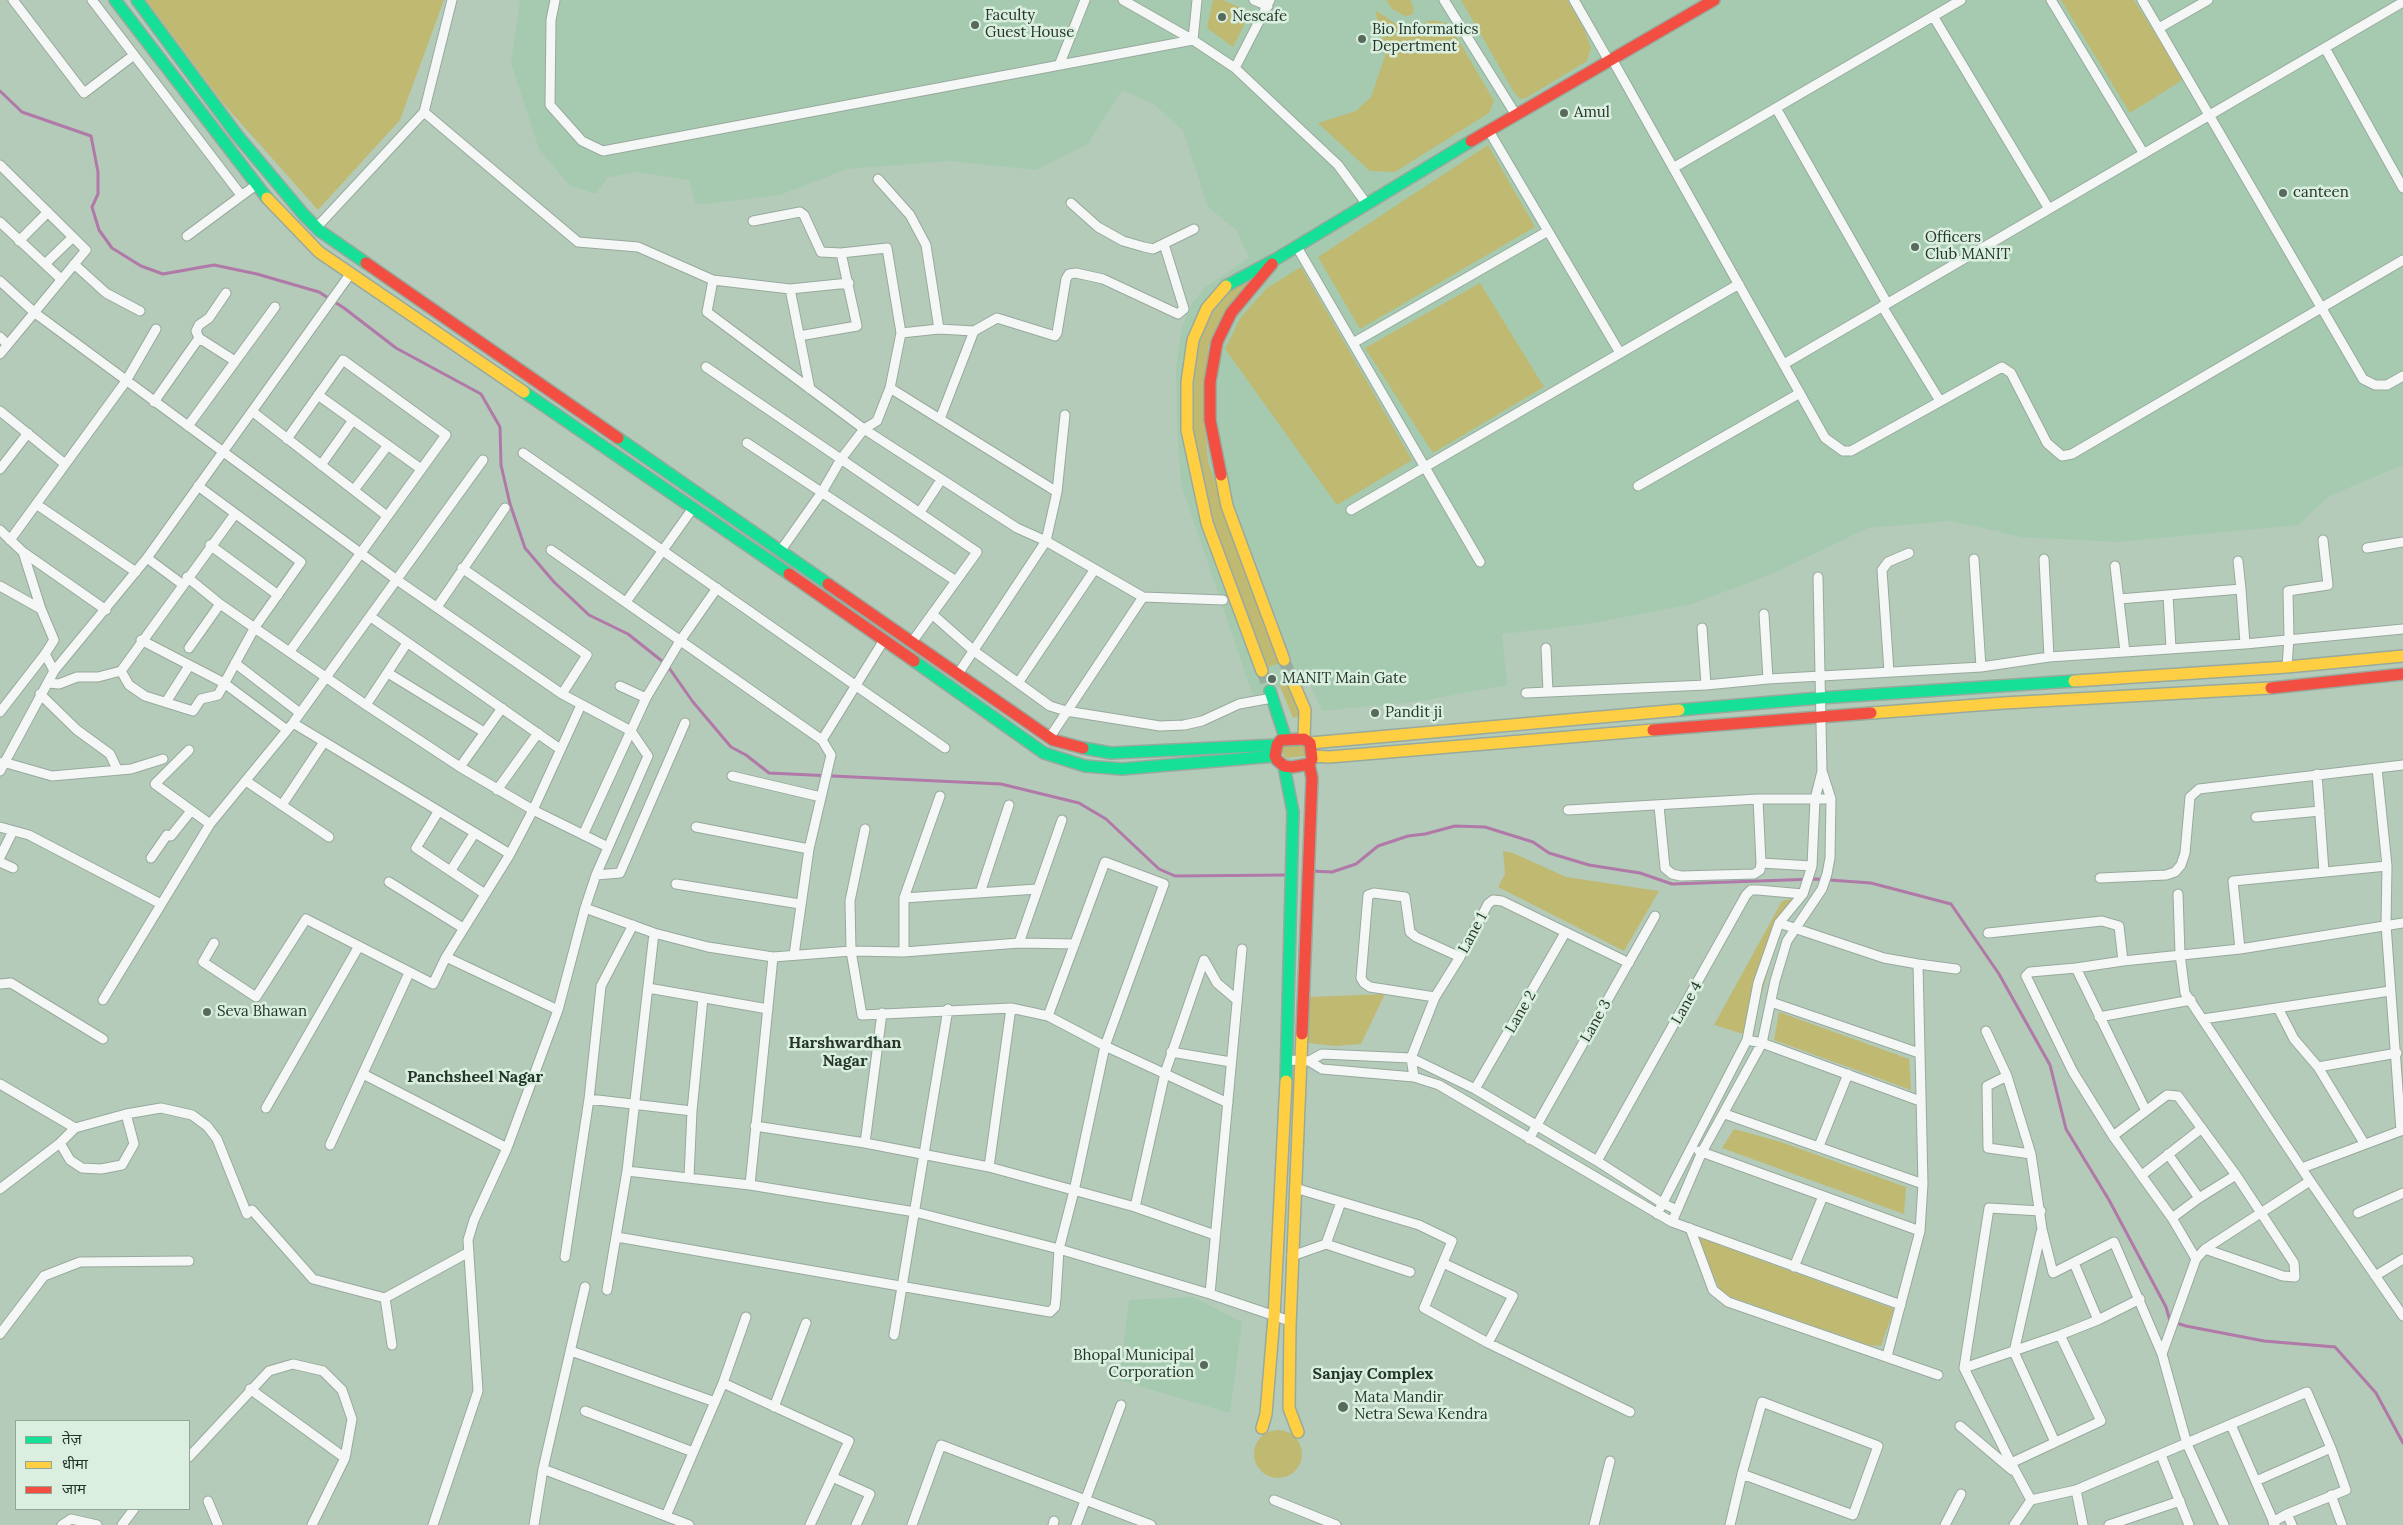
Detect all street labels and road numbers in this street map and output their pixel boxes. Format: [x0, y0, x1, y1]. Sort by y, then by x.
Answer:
street label: Lane 1 [1455, 910, 1491, 956]
street label: Lane 4 [1668, 978, 1706, 1028]
street label: Lane 2 [1502, 988, 1540, 1036]
street label: Lane 3 [1577, 996, 1615, 1046]

